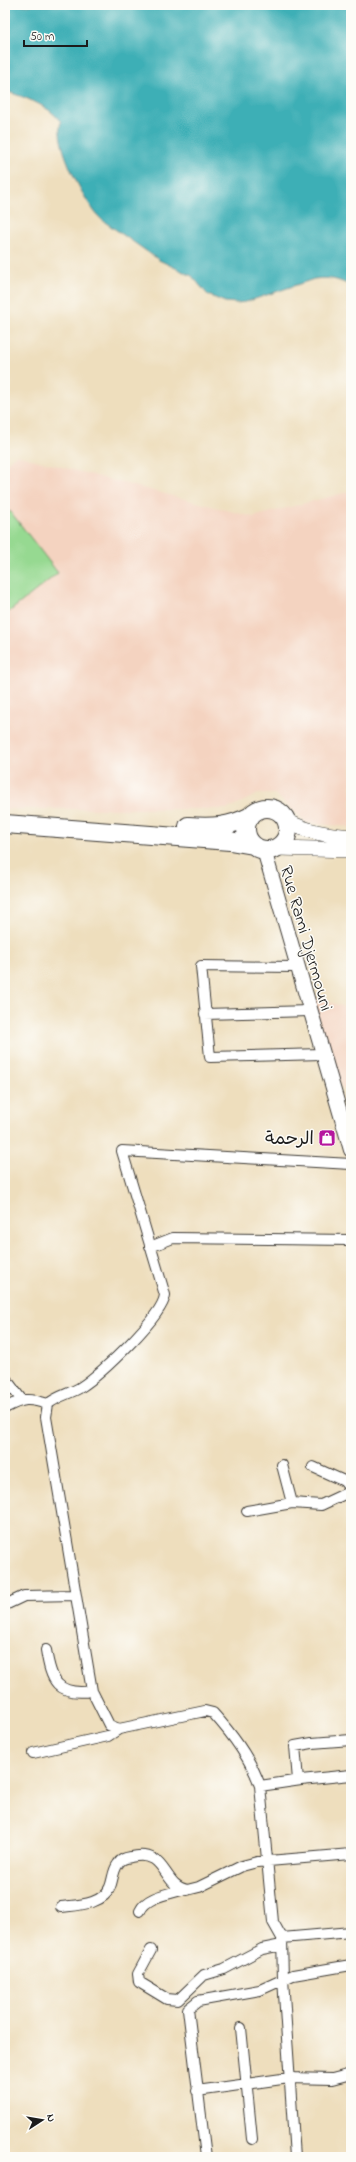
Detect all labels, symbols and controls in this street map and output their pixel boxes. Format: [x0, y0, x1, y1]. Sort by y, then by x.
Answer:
scale bar [24, 22, 87, 48]
text: 50 m [30, 28, 54, 46]
street label: Rue Rami Djermouni [272, 863, 338, 1014]
place label: الرحمة [265, 1127, 314, 1153]
shop icon: الرحمة [317, 1128, 337, 1148]
north arrow [22, 2100, 62, 2140]
text: N [42, 2113, 59, 2123]

